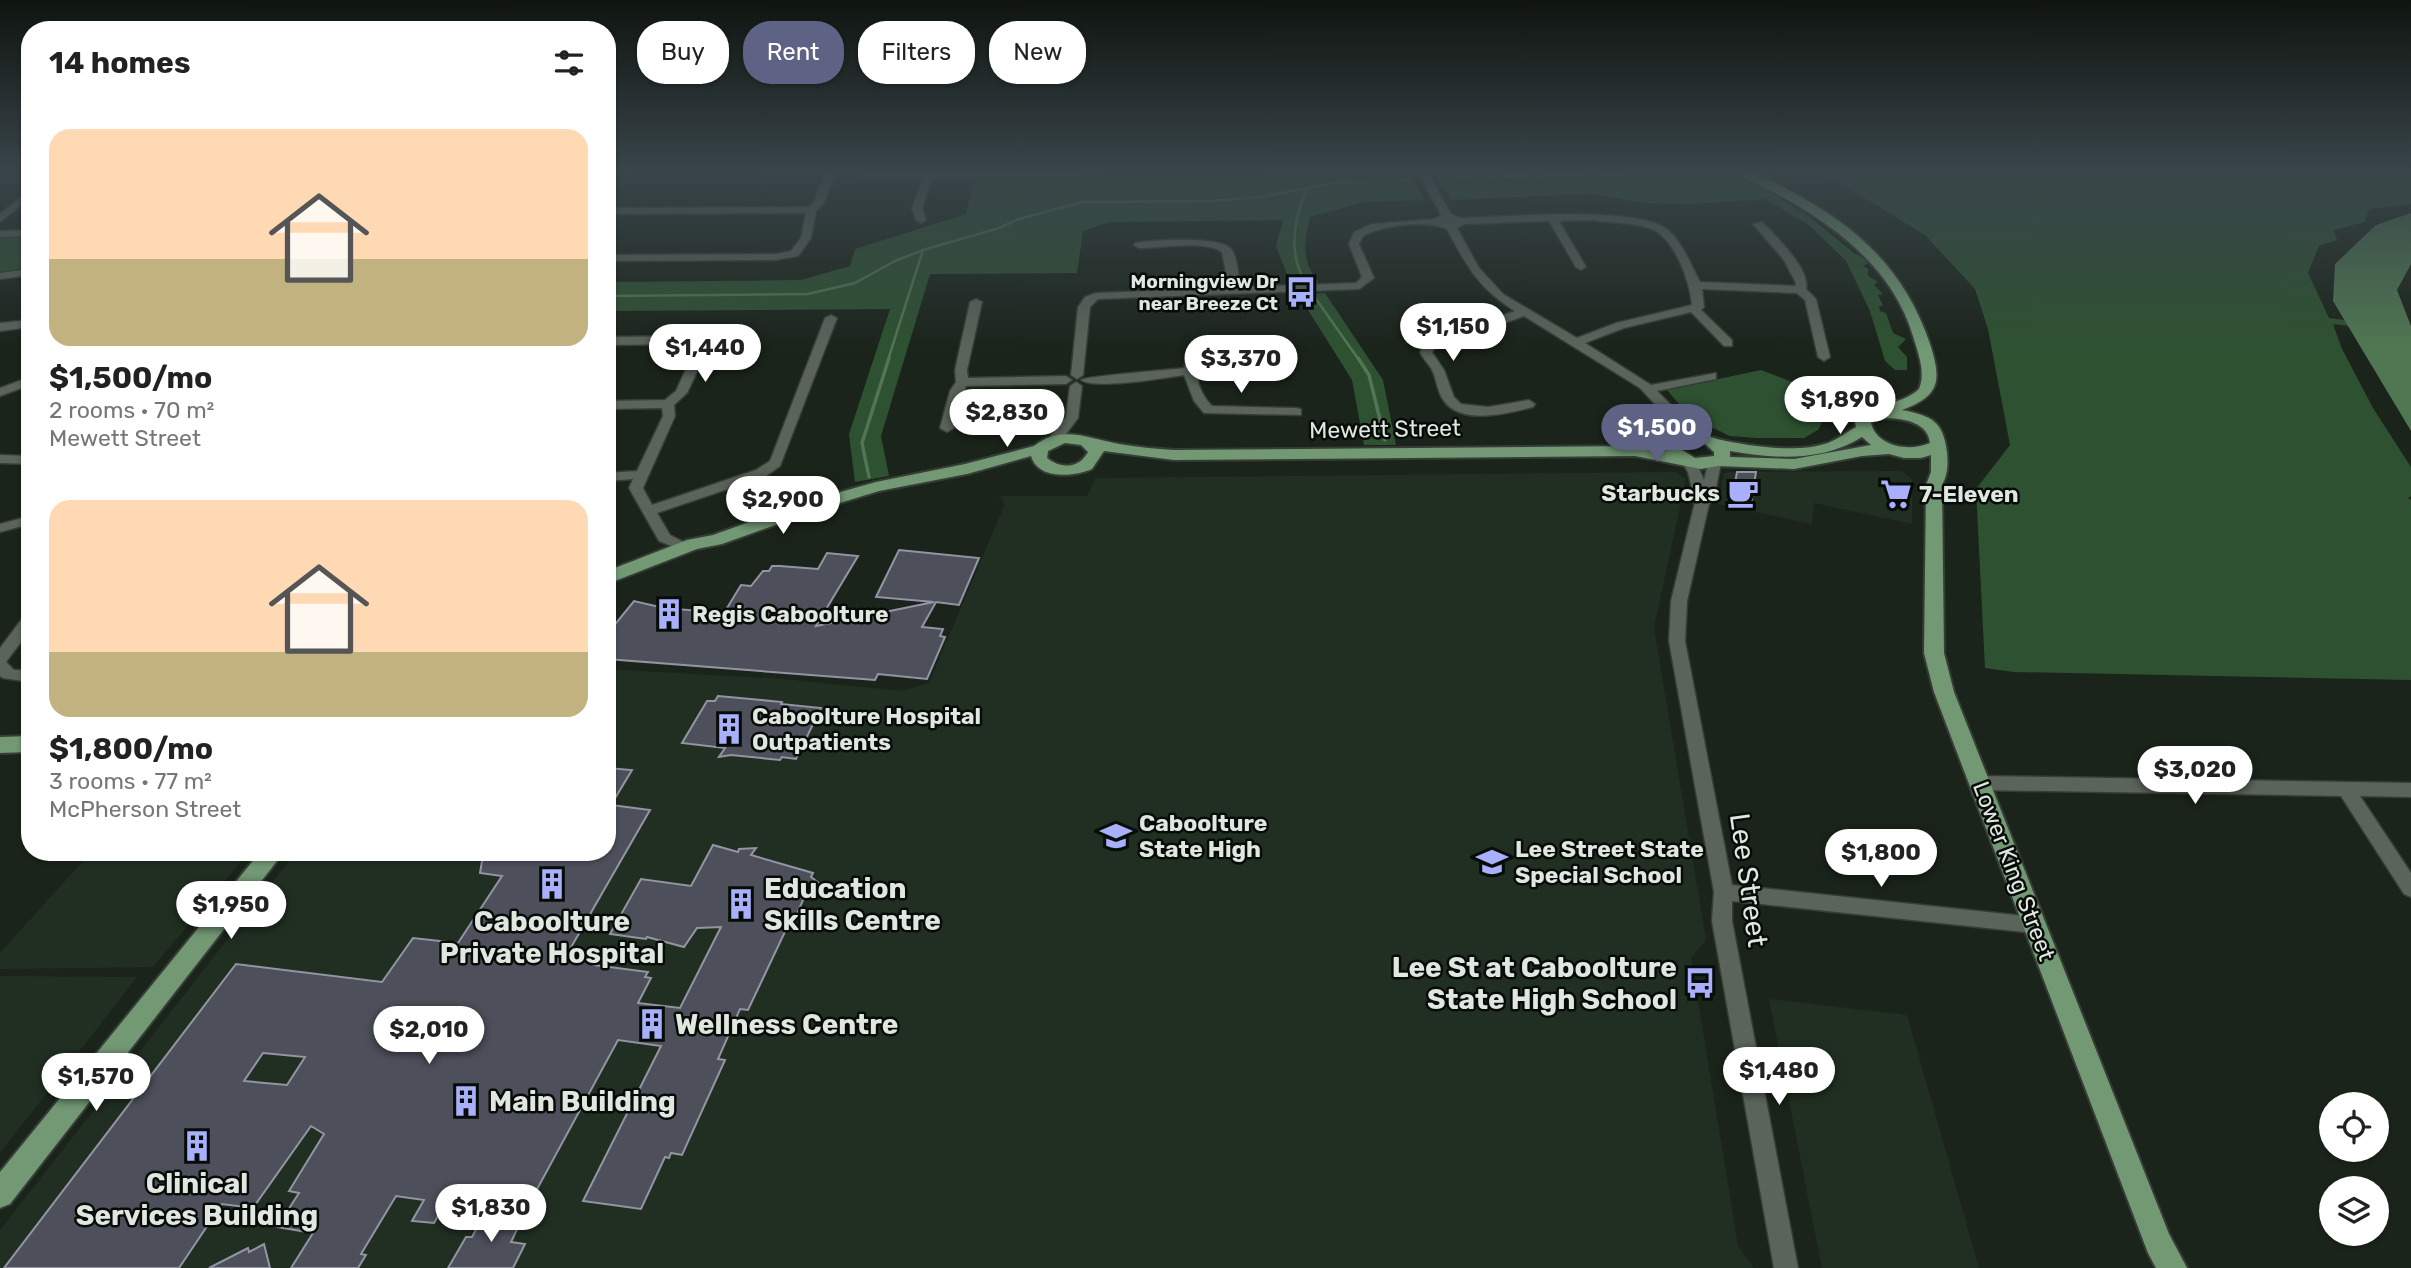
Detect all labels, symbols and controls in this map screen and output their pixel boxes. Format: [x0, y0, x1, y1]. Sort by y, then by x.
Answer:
chip: Buy [637, 21, 729, 84]
chip: Rent [743, 21, 844, 84]
chip: Filters [858, 21, 975, 84]
chip: New [989, 21, 1086, 84]
icon: filters [550, 44, 588, 82]
text: 14 homes [49, 45, 191, 81]
icon: home [256, 175, 382, 301]
place label: Morningview Dr near Breeze Ct [1131, 270, 1278, 315]
bus stop icon: Morningview Dr near Breeze Ct [1284, 275, 1318, 309]
pin: $1,150 [1396, 304, 1510, 363]
text: $1,150 [1416, 312, 1490, 340]
pin: $1,440 [648, 324, 762, 384]
text: $1,440 [665, 333, 745, 361]
pin: $3,370 [1184, 336, 1298, 395]
text: $3,370 [1201, 344, 1281, 372]
text: $1,500/mo [49, 360, 212, 396]
pin: $1,890 [1783, 376, 1897, 436]
text: $1,890 [1800, 385, 1880, 413]
pin: $2,830 [950, 390, 1064, 449]
text: 2 rooms · 70 m² [49, 396, 214, 424]
text: $2,830 [966, 398, 1048, 426]
pin: $1,500 [1600, 405, 1714, 464]
text: $1,500 [1617, 413, 1697, 441]
street label: Mewett Street [1309, 414, 1461, 444]
text: Mewett Street [49, 424, 201, 452]
pin: $2,900 [726, 476, 840, 536]
cafe icon: Starbucks [1726, 476, 1760, 510]
supermarket icon: 7-Eleven [1879, 477, 1913, 511]
place label: Starbucks [1601, 479, 1720, 507]
place label: 7-Eleven [1919, 480, 2019, 508]
text: $2,900 [742, 485, 824, 513]
icon: home [256, 546, 382, 672]
building icon: Regis Caboolture [652, 597, 686, 631]
place label: Regis Caboolture [692, 600, 889, 628]
place label: Caboolture Hospital Outpatients [752, 702, 981, 756]
building icon: Caboolture Hospital Outpatients [712, 712, 746, 746]
text: $1,800/mo [49, 731, 213, 767]
pin: $3,020 [2138, 746, 2252, 806]
text: $3,020 [2154, 755, 2236, 783]
text: 3 rooms · 77 m² [49, 767, 212, 795]
street label: Lower King Street [1967, 777, 2061, 965]
text: McPherson Street [49, 795, 241, 823]
place label: Caboolture State High [1139, 809, 1267, 863]
street label: Lee Street [1723, 811, 1774, 949]
school or university icon: Caboolture State High [1099, 819, 1133, 853]
pin: $1,800 [1824, 830, 1938, 889]
place label: Lee Street State Special School [1515, 835, 1704, 889]
text: $1,800 [1841, 838, 1921, 866]
school or university icon: Lee Street State Special School [1475, 845, 1509, 879]
building icon: Caboolture Private Hospital [535, 867, 569, 901]
place label: Education Skills Centre [764, 872, 941, 937]
pin: $1,950 [174, 881, 288, 941]
building icon: Education Skills Centre [724, 887, 758, 921]
text: $1,950 [192, 890, 270, 918]
place label: Caboolture Private Hospital [440, 905, 664, 970]
place label: Lee St at Caboolture State High School [1392, 951, 1677, 1016]
bus stop icon: Lee St at Caboolture State High School [1683, 966, 1717, 1000]
pin: $2,010 [372, 1006, 486, 1066]
building icon: Wellness Centre [635, 1007, 669, 1041]
place label: Wellness Centre [675, 1008, 898, 1041]
text: $2,010 [389, 1015, 469, 1043]
pin: $1,480 [1722, 1048, 1836, 1107]
pin: $1,570 [39, 1054, 153, 1113]
text: $1,480 [1739, 1056, 1819, 1084]
text: $1,570 [58, 1062, 134, 1090]
building icon: Main Building [449, 1084, 483, 1118]
place label: Main Building [489, 1085, 676, 1118]
map controls [2319, 1092, 2389, 1246]
button: locate [2319, 1092, 2389, 1162]
building icon: Clinical Services Building [180, 1129, 214, 1163]
place label: Clinical Services Building [76, 1167, 318, 1232]
button: layers [2319, 1176, 2389, 1246]
pin: $1,830 [434, 1184, 548, 1244]
text: $1,830 [451, 1193, 531, 1221]

